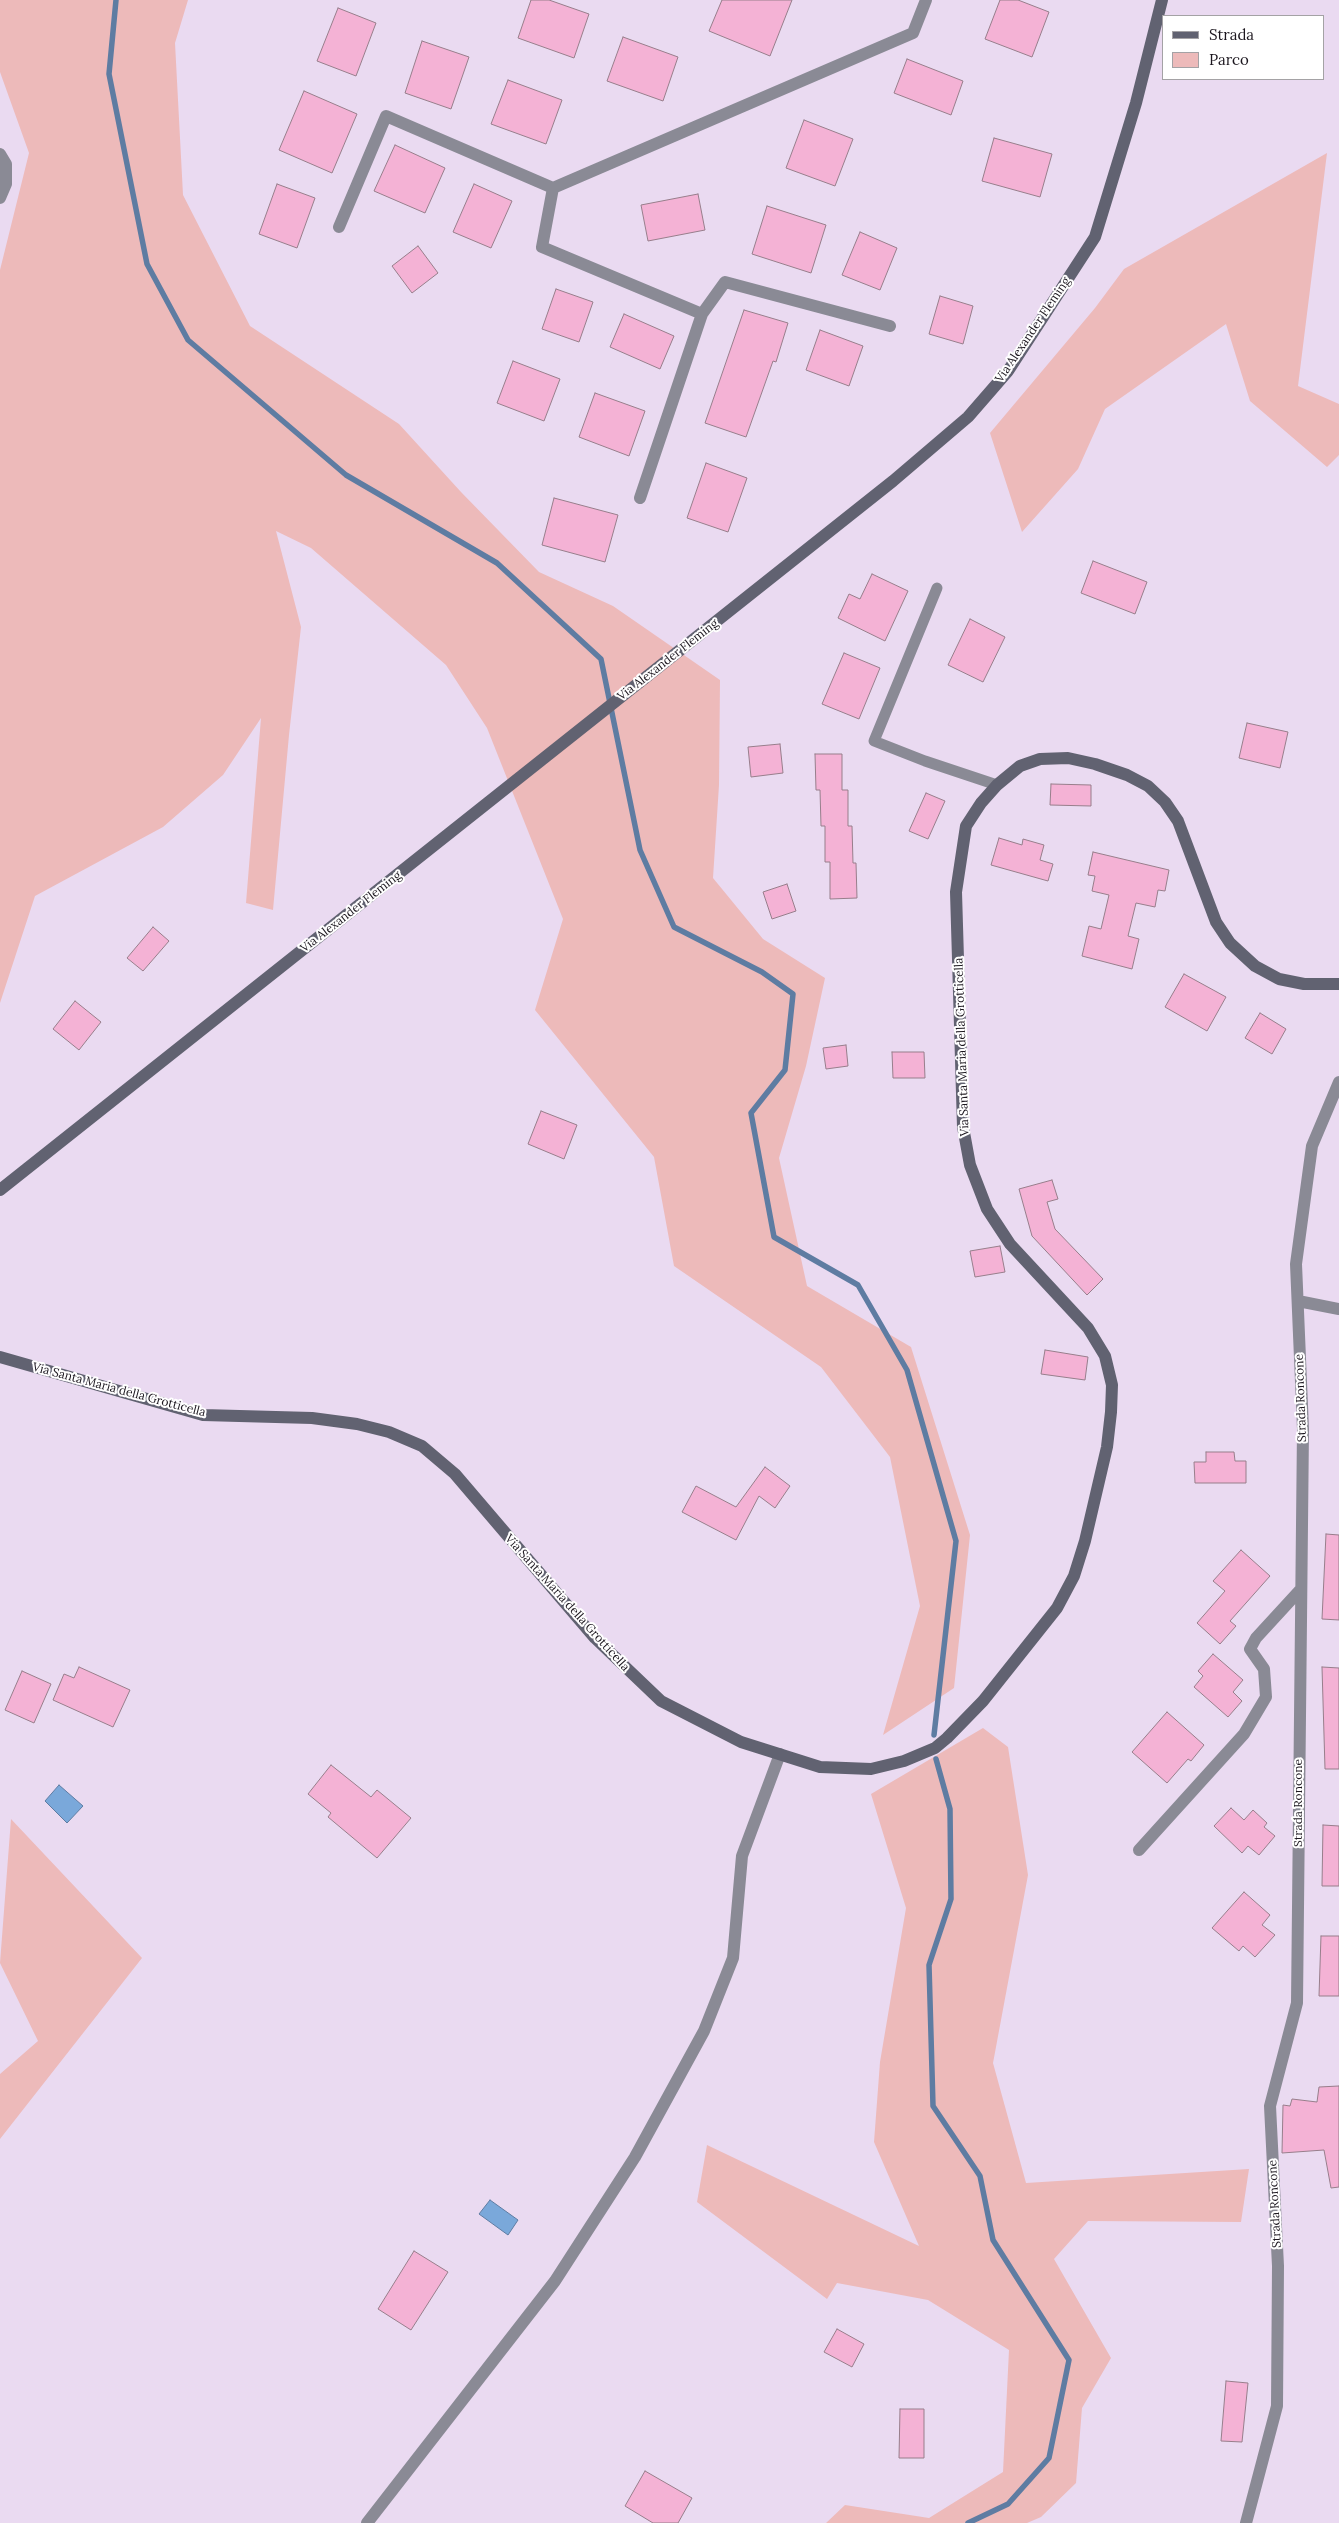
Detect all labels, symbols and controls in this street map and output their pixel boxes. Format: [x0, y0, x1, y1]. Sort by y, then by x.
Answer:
legend [1162, 15, 1324, 80]
text: Strada [1209, 25, 1254, 44]
text: Parco [1209, 50, 1249, 69]
street label: Via Alexander Fleming [992, 275, 1074, 385]
street label: Via Alexander Fleming [615, 616, 721, 704]
street label: Via Alexander Fleming [298, 868, 404, 956]
street label: Via Santa Maria della Grotticella [952, 957, 972, 1137]
street label: Strada Roncone [1292, 1354, 1310, 1442]
street label: Via Santa Maria della Grotticella [31, 1360, 207, 1420]
street label: Via Santa Maria della Grotticella [502, 1532, 632, 1674]
street label: Strada Roncone [1292, 1759, 1306, 1847]
street label: Strada Roncone [1266, 2160, 1284, 2248]

